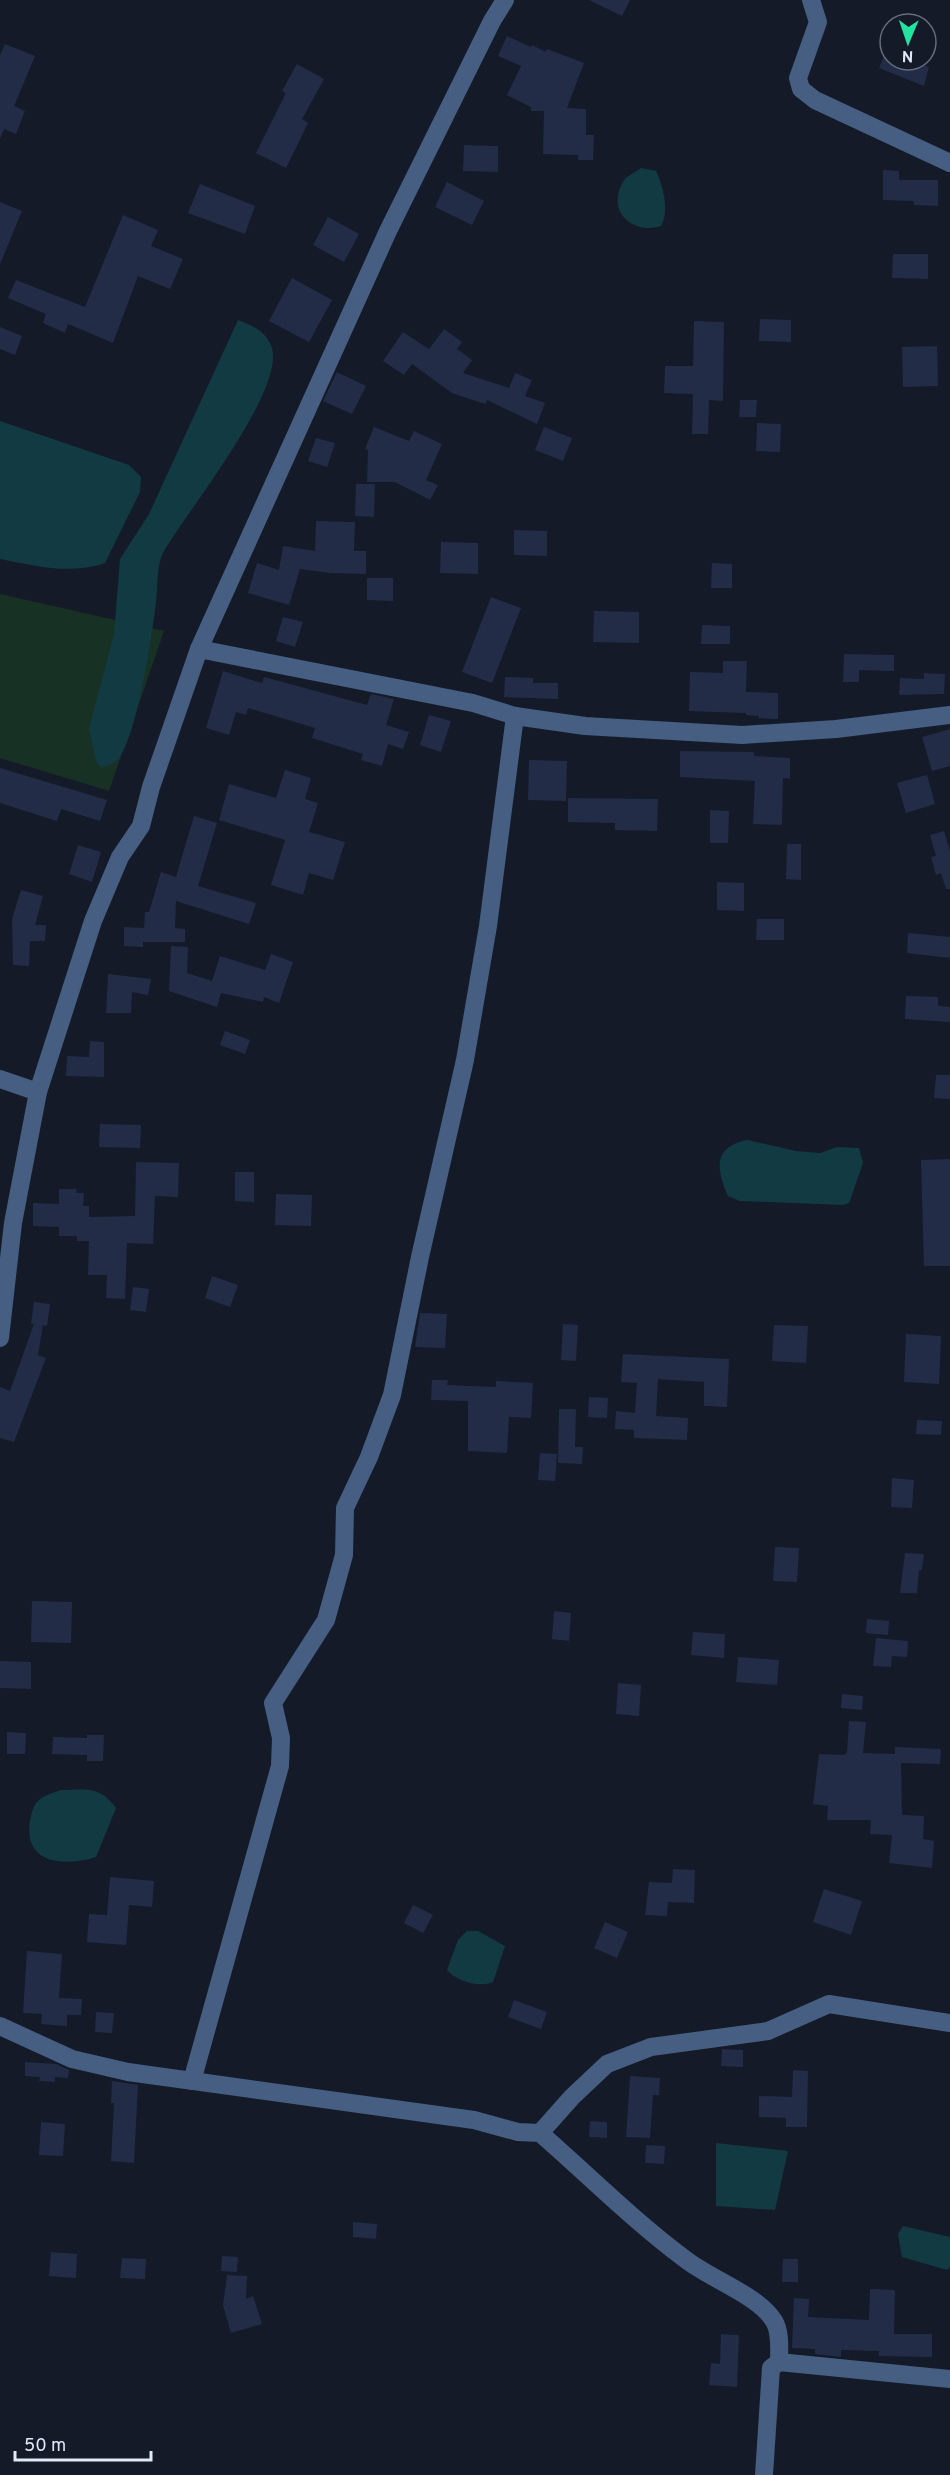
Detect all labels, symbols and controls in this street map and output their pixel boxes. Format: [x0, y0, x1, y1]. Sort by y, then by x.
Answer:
north arrow [878, 12, 938, 72]
text: N [901, 45, 914, 65]
scale bar [15, 2424, 152, 2462]
text: 50 m [24, 2435, 66, 2458]

